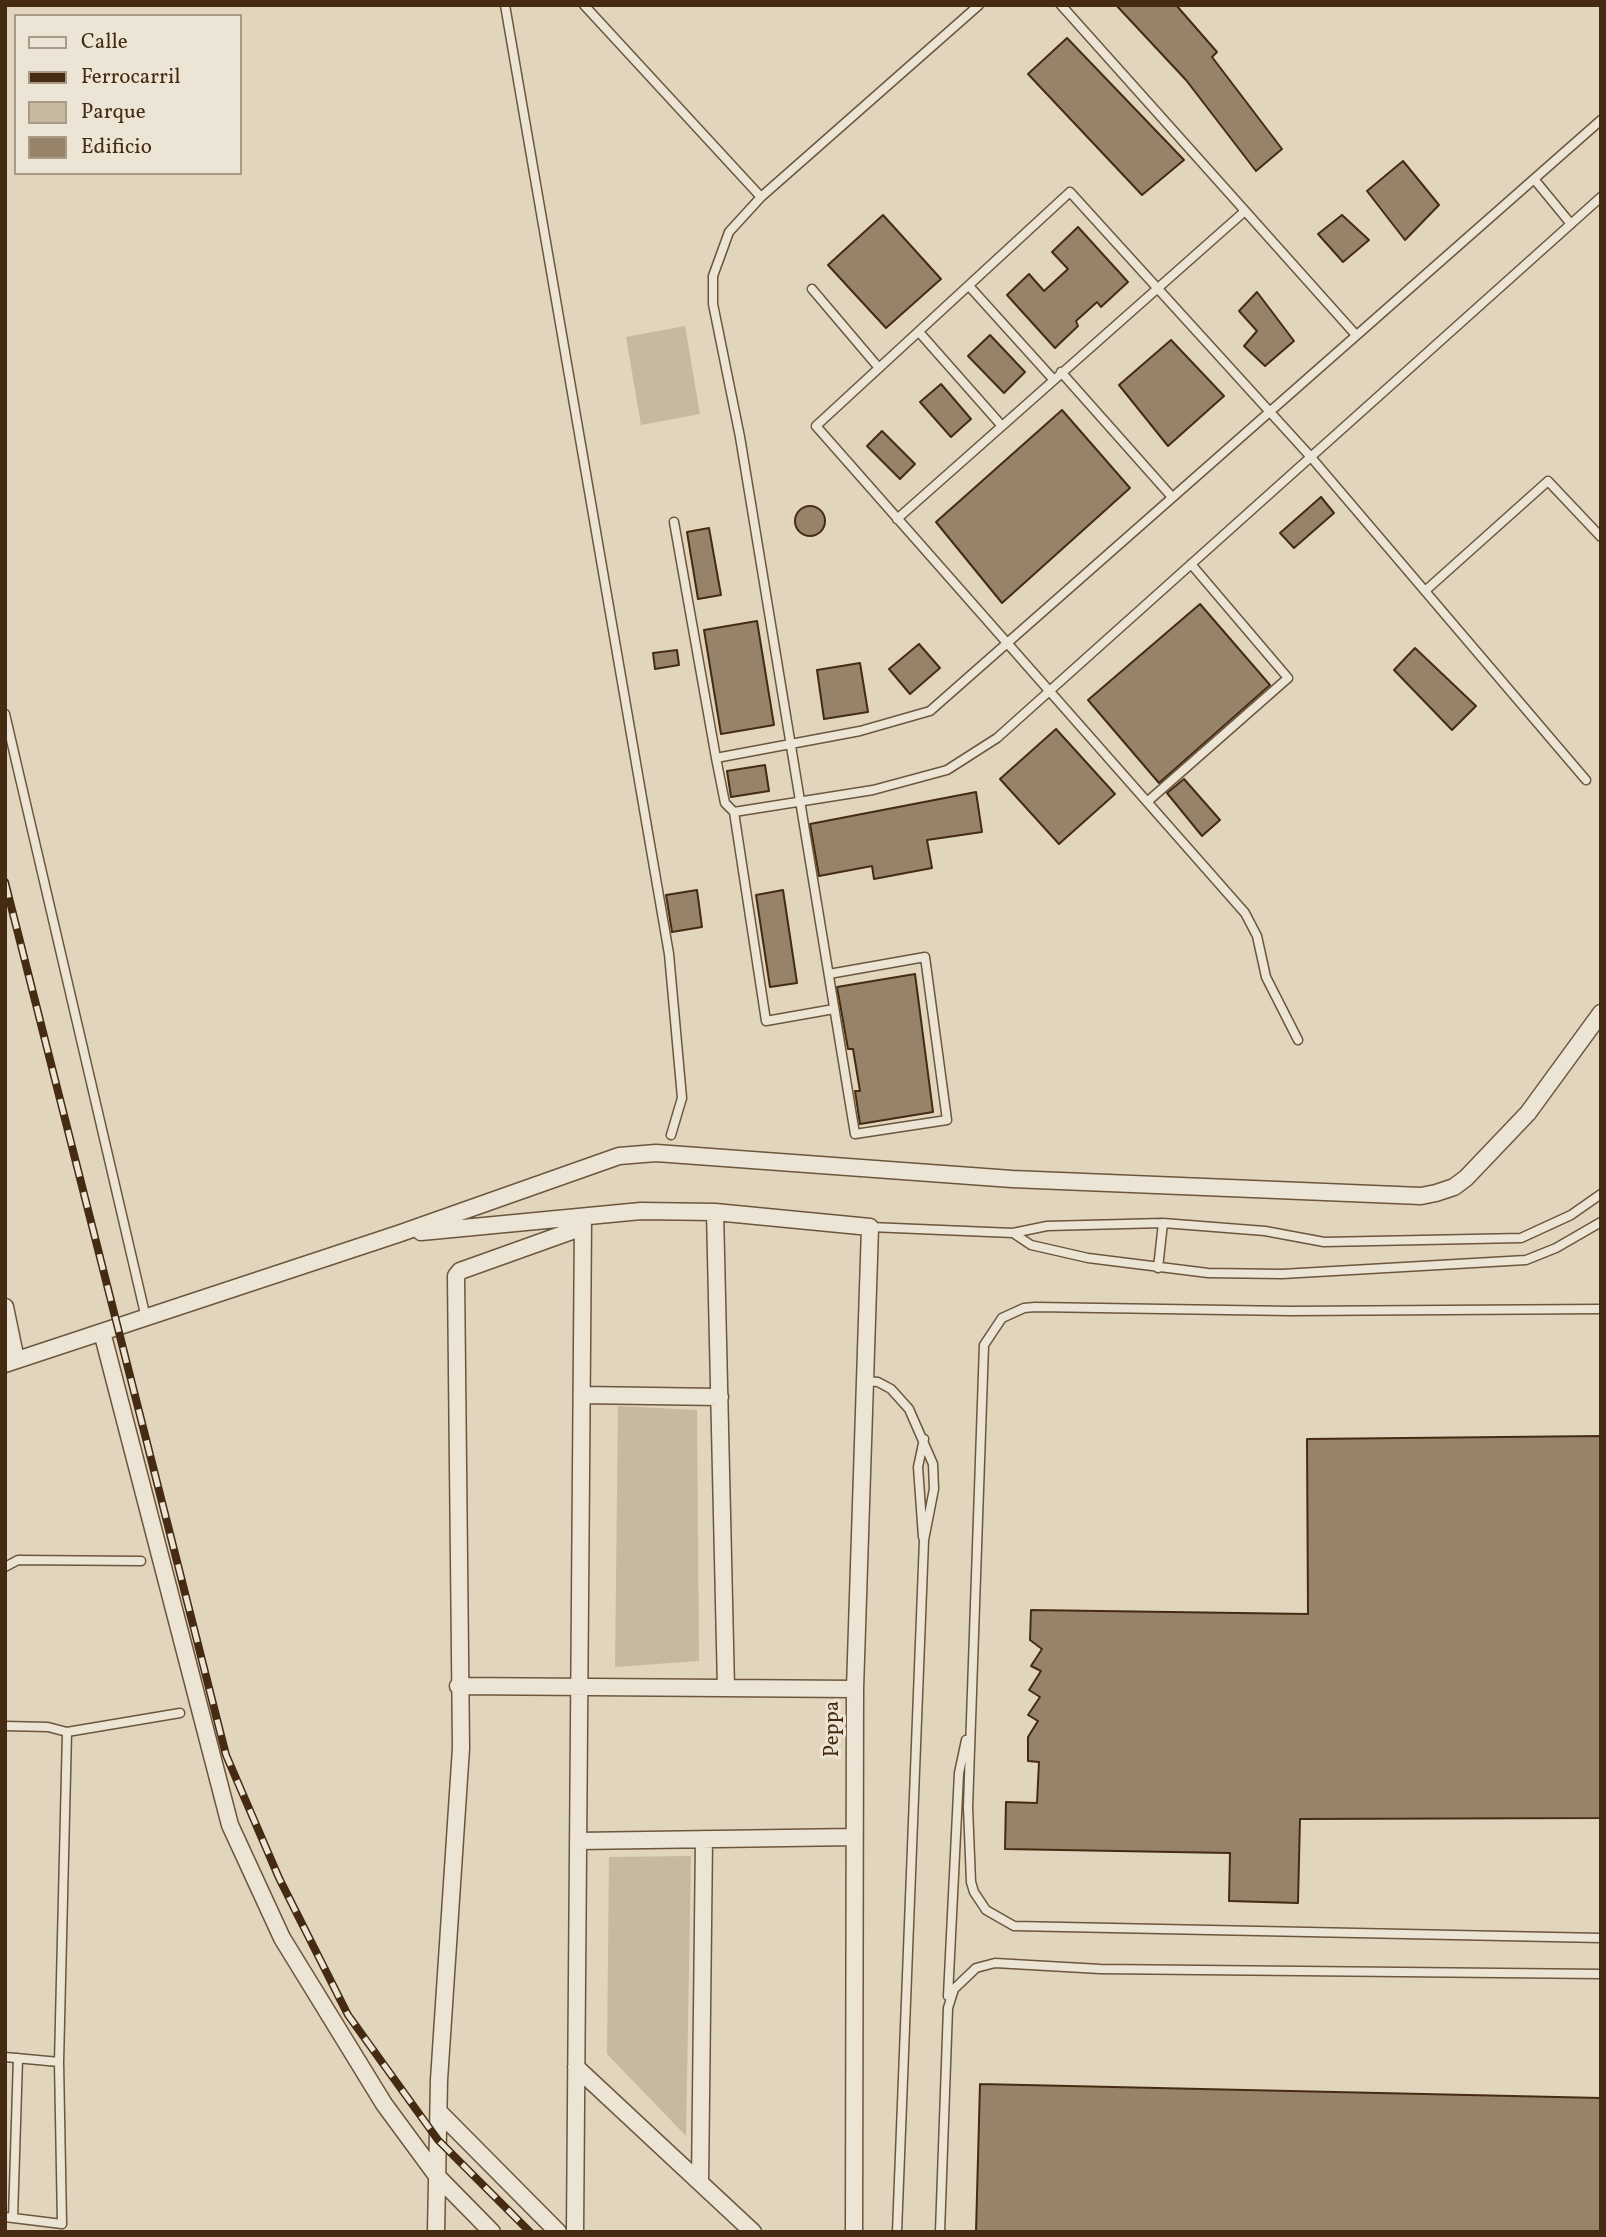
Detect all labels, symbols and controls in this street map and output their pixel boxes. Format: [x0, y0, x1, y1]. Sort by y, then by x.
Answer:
legend [14, 14, 242, 175]
text: Calle [81, 28, 128, 57]
text: Ferrocarril [81, 63, 181, 92]
text: Parque [81, 98, 146, 127]
text: Edificio [81, 133, 152, 162]
street label: Peppa [821, 1701, 847, 1757]

